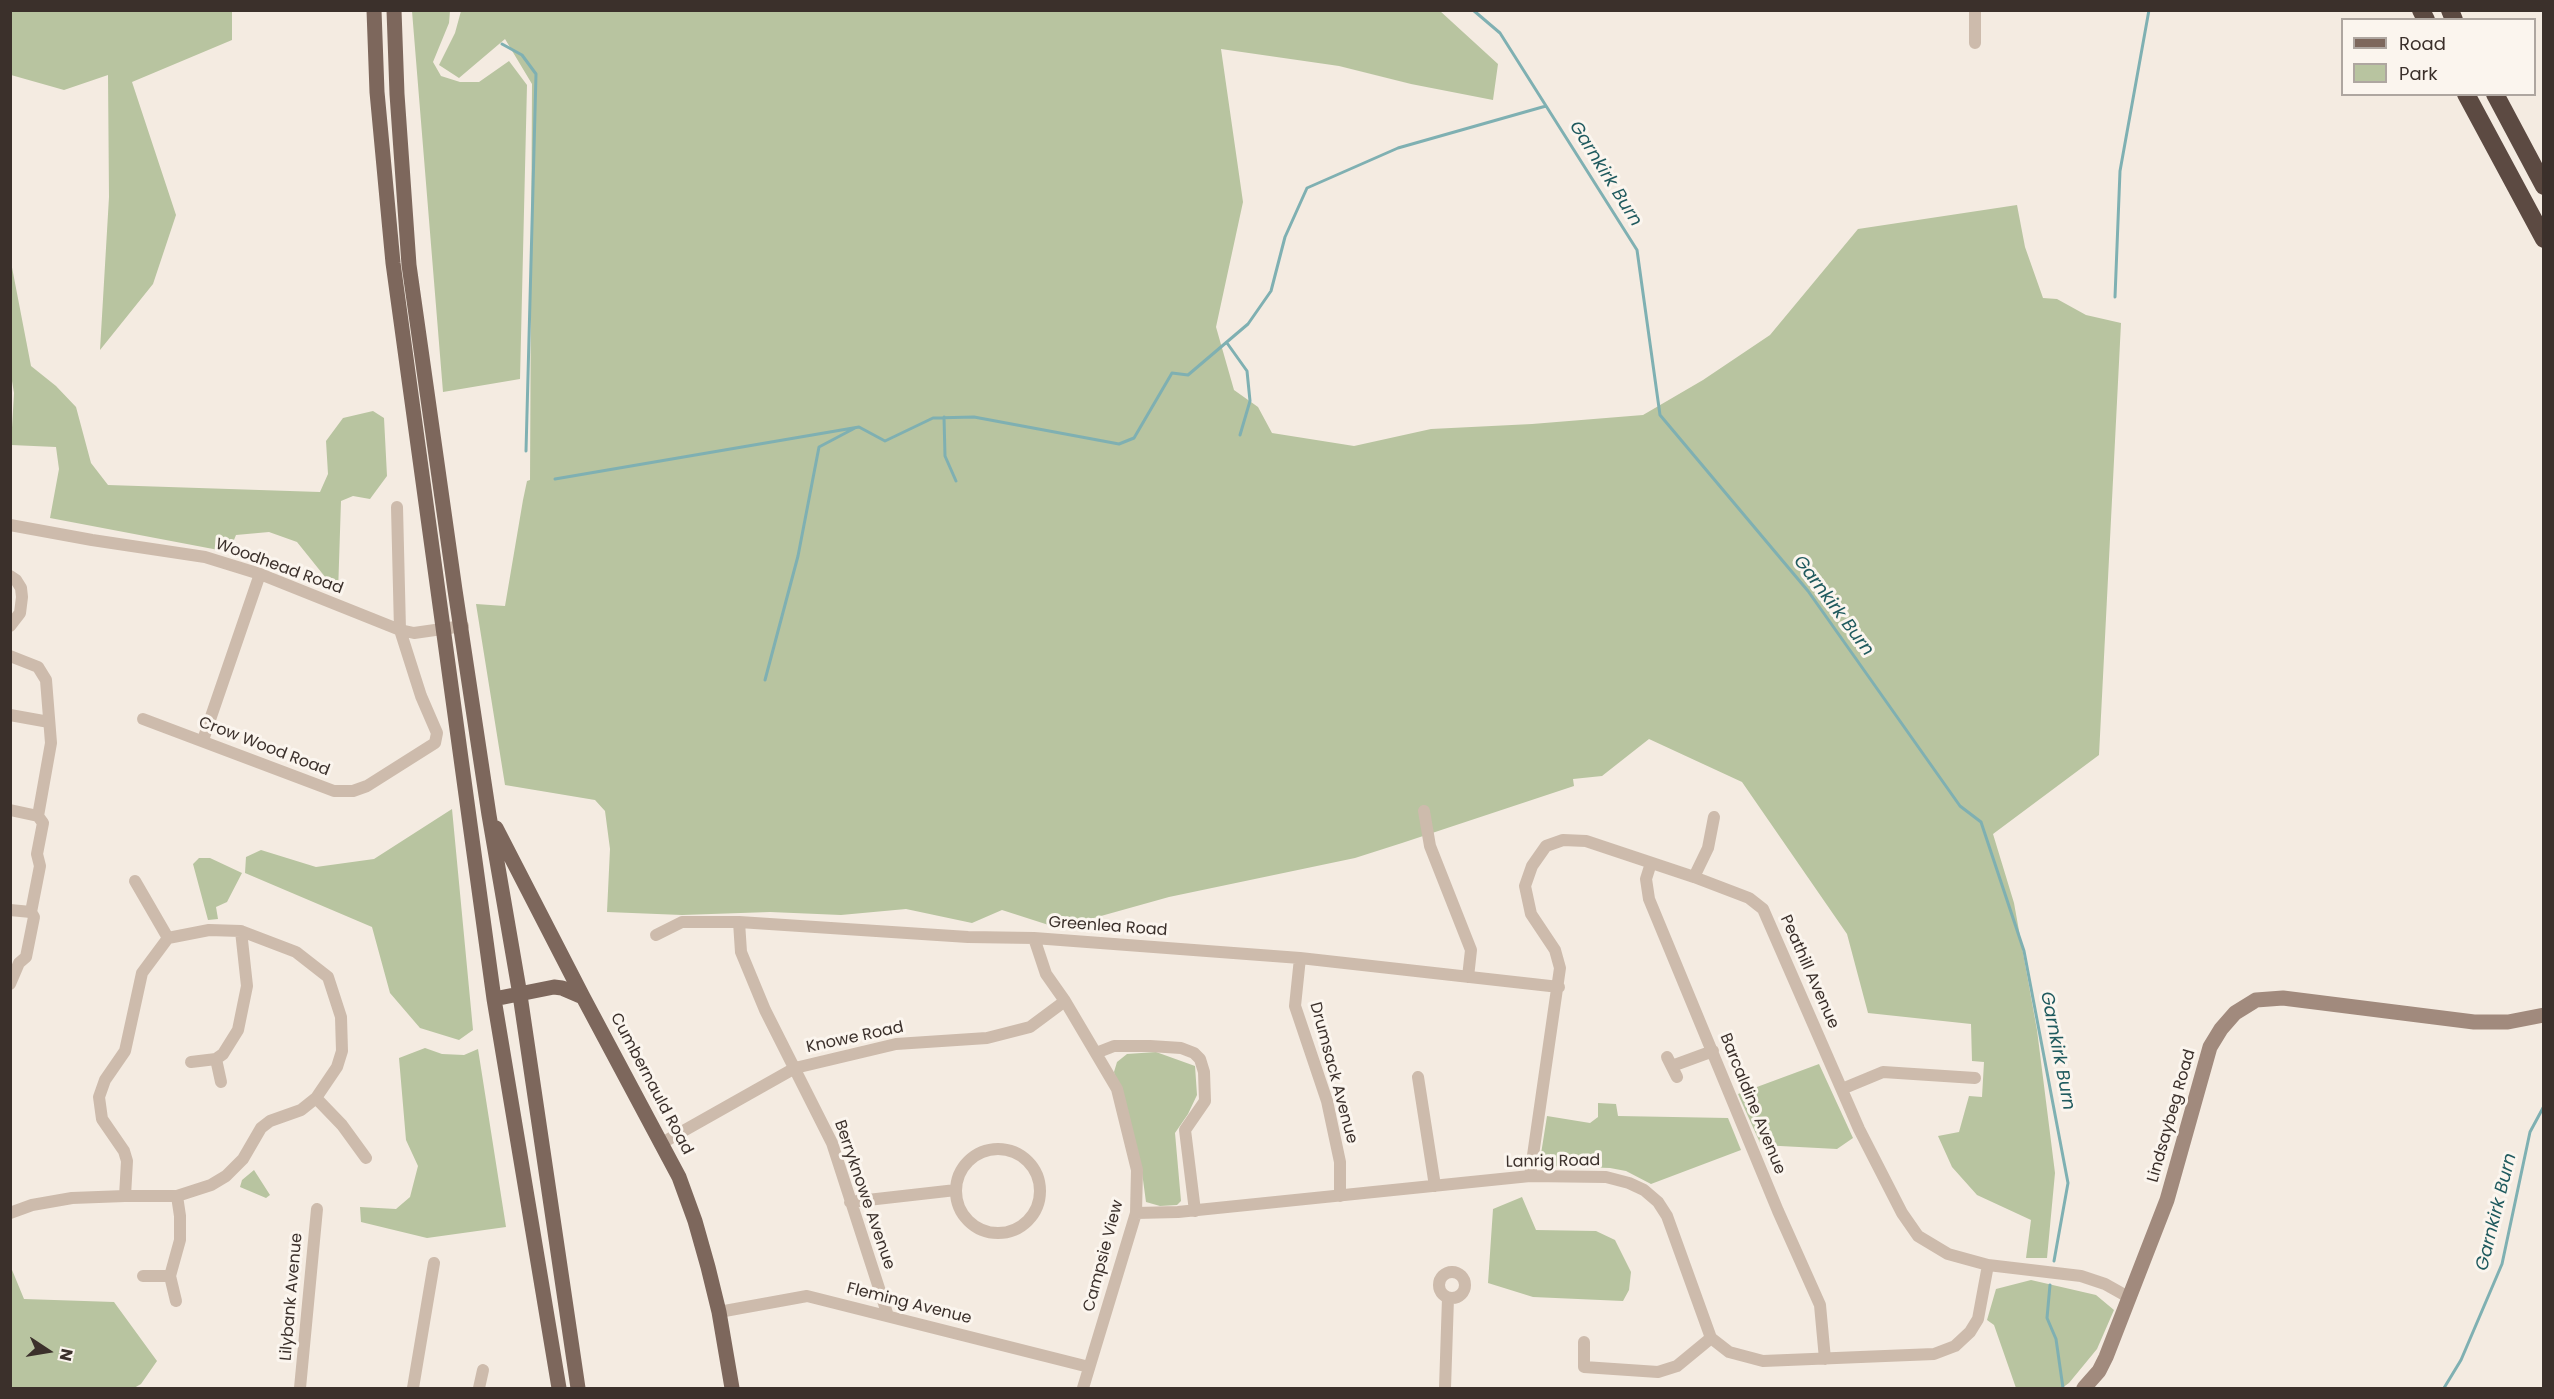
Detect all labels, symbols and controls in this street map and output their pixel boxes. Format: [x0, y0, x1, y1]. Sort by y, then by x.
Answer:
legend [2341, 18, 2536, 96]
text: Road [2399, 31, 2446, 56]
text: Park [2399, 61, 2438, 86]
water label: Garnkirk Burn [1564, 117, 1646, 231]
street label: Woodhead Road [212, 535, 346, 599]
water label: Garnkirk Burn [1788, 551, 1878, 661]
street label: Crow Wood Road [196, 713, 332, 781]
street label: Peathill Avenue [1775, 912, 1843, 1032]
street label: Greenlea Road [1048, 913, 1168, 941]
water label: Garnkirk Burn [2035, 990, 2079, 1112]
street label: Drumsack Avenue [1305, 1000, 1361, 1146]
street label: Cumbernauld Road [606, 1010, 696, 1158]
street label: Knowe Road [805, 1018, 905, 1058]
street label: Barcaldine Avenue [1715, 1031, 1789, 1177]
street label: Lindsaybeg Road [2144, 1047, 2200, 1185]
street label: Berryknowe Avenue [829, 1118, 899, 1272]
water label: Garnkirk Burn [2472, 1151, 2522, 1273]
street label: Lanrig Road [1506, 1152, 1600, 1172]
street label: Campsie View [1080, 1198, 1128, 1314]
street label: Lilybank Avenue [277, 1232, 307, 1362]
street label: Fleming Avenue [845, 1279, 973, 1329]
north arrow [18, 1321, 78, 1381]
text: N [54, 1347, 79, 1363]

